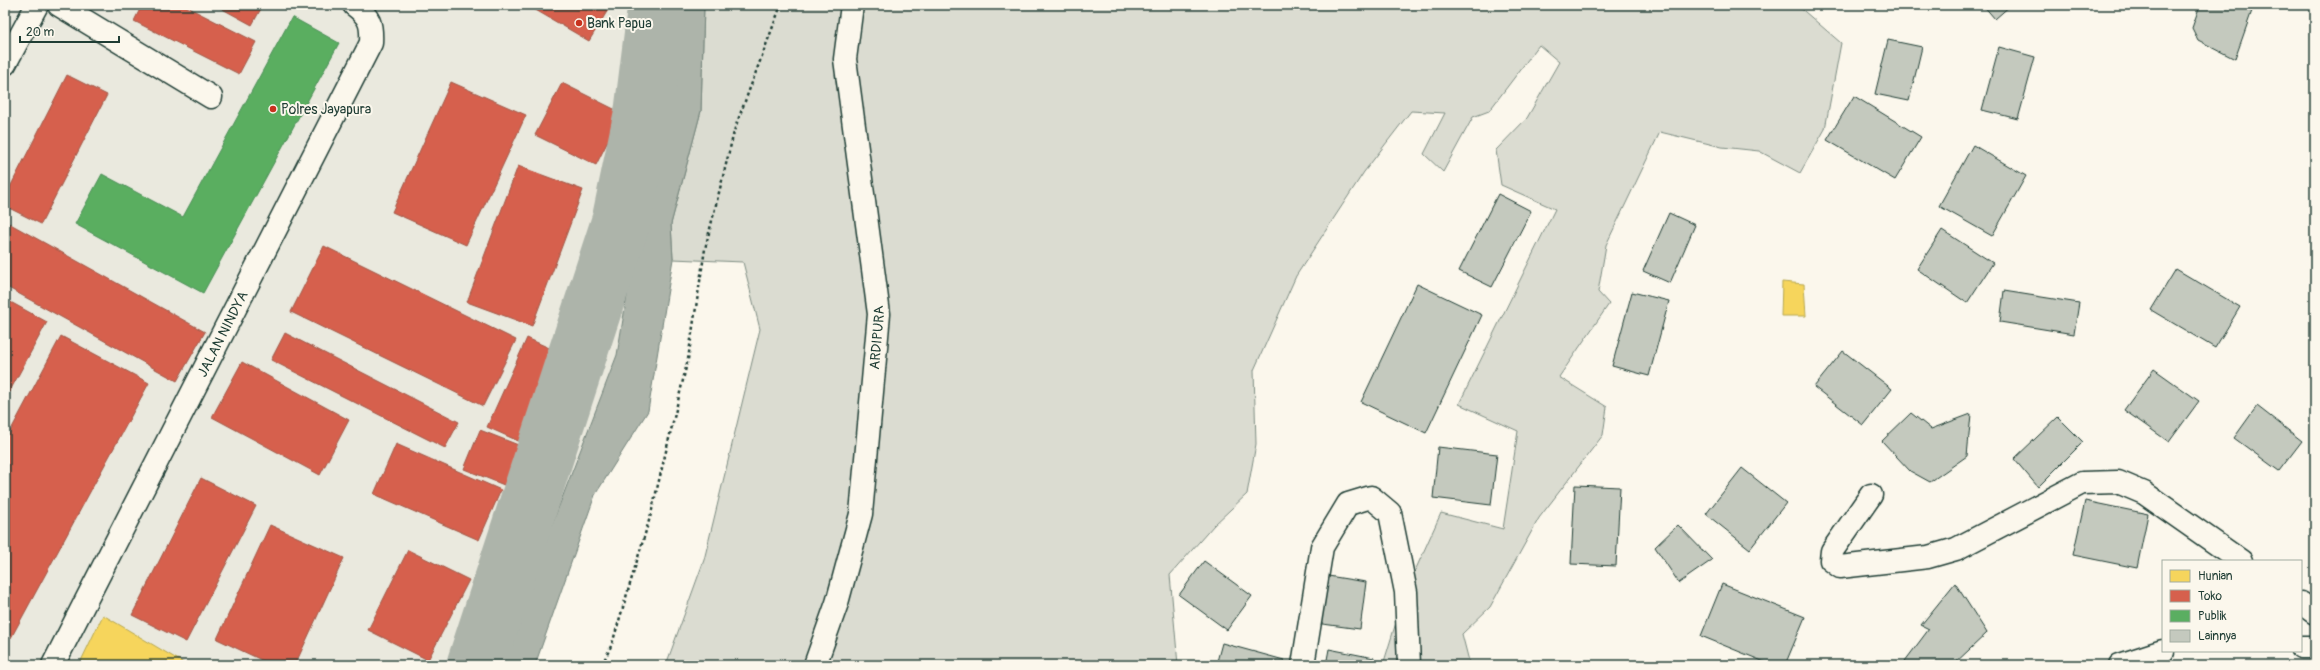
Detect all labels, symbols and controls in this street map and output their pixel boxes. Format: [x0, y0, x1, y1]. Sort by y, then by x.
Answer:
place label: Bank Papua [587, 15, 652, 32]
scale bar [20, 18, 119, 44]
marker: Bank Papua [574, 18, 584, 28]
text: 20 m [26, 25, 55, 40]
place label: Polres Jayapura [281, 101, 371, 118]
marker: Polres Jayapura [268, 104, 278, 114]
street label: JALAN NINDYA [194, 288, 252, 380]
street label: ARDIPURA [866, 305, 888, 370]
legend [2162, 560, 2302, 652]
text: Hunian [2198, 569, 2233, 584]
text: Toko [2198, 589, 2223, 604]
text: Publik [2198, 609, 2227, 624]
text: Lainnya [2198, 629, 2237, 644]

